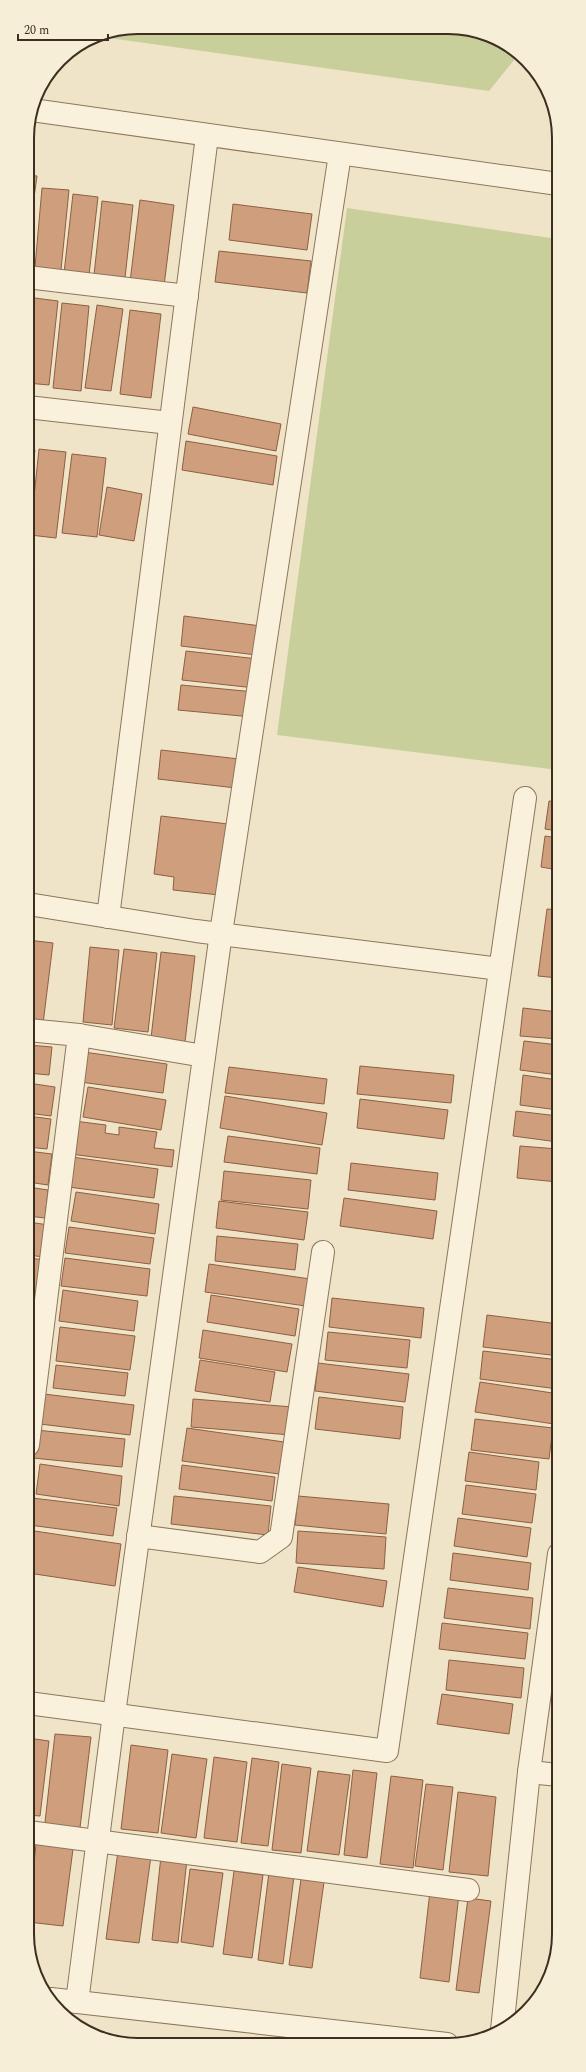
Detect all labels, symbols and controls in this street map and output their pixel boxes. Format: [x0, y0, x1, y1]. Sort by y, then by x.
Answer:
scale bar [18, 16, 108, 42]
text: 20 m [24, 21, 49, 40]

